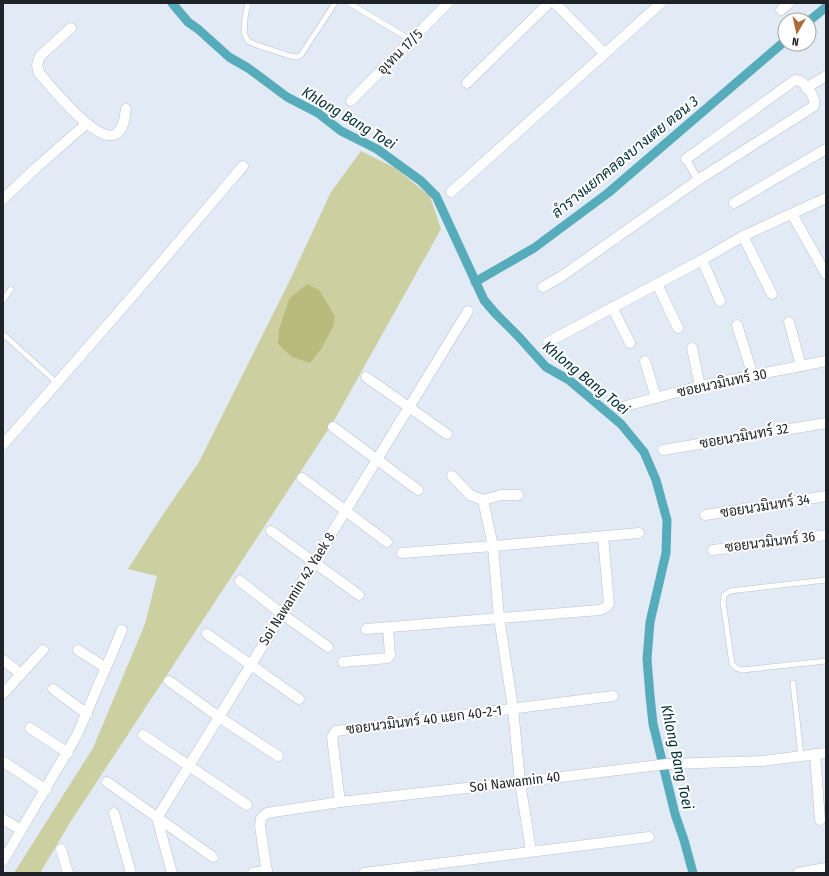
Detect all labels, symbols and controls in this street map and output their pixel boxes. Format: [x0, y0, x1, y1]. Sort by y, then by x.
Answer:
north arrow [777, 12, 817, 52]
street label: อุเทน 17/5 [374, 26, 427, 79]
text: N [791, 34, 800, 48]
water label: Khlong Bang Toei [299, 83, 400, 153]
water label: ลำรางแยกคลองบางเตย ตอน 3 [548, 92, 702, 222]
water label: Khlong Bang Toei [539, 337, 633, 419]
street label: ซอยนวมินทร์ 30 [675, 364, 768, 401]
street label: ซอยนวมินทร์ 32 [698, 419, 790, 452]
street label: ซอยนวมินทร์ 34 [719, 489, 811, 521]
street label: ซอยนวมินทร์ 36 [724, 527, 816, 556]
street label: Soi Nawamin 42 Yaek 8 [255, 529, 339, 649]
street label: ซอยนวมินทร์ 40 แยก 40-2-1 [345, 701, 503, 738]
water label: Khlong Bang Toei [657, 703, 697, 811]
street label: Soi Nawamin 40 [469, 768, 561, 796]

